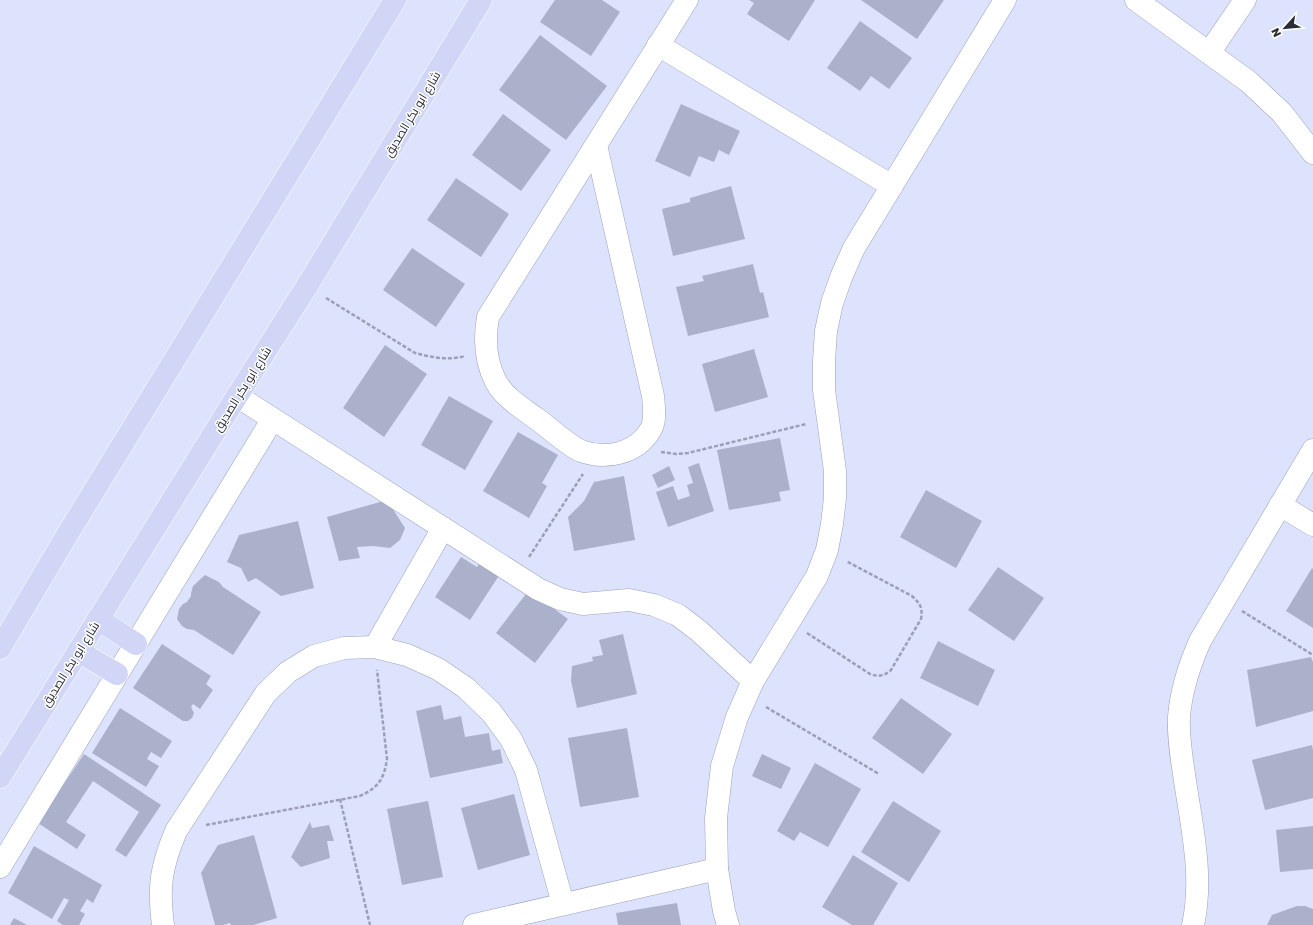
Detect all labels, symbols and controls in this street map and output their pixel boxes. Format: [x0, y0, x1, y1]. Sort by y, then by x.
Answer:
north arrow [1265, 8, 1305, 48]
text: N [1268, 26, 1283, 39]
street label: شارع ابو بكر الصديق [380, 68, 444, 160]
street label: شارع ابو بكر الصديق [210, 344, 275, 435]
street label: شارع ابو بكر الصديق [38, 619, 103, 710]

